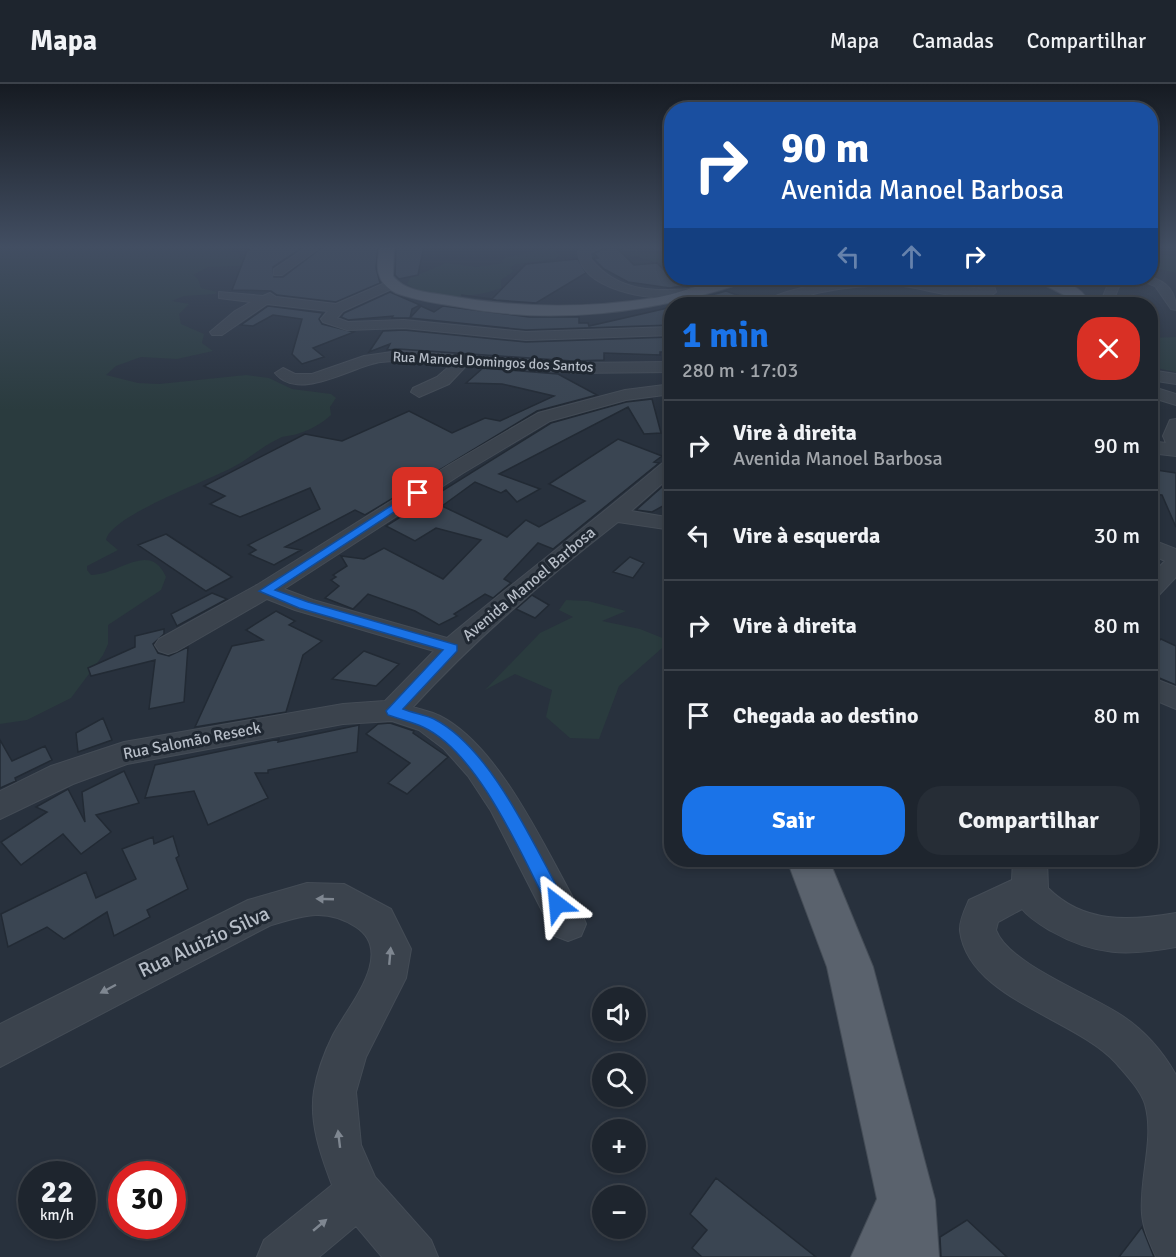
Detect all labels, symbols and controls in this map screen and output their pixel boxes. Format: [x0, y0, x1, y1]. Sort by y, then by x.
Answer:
text: Mapa [30, 24, 97, 58]
text: Mapa [830, 28, 879, 54]
text: Camadas [912, 28, 994, 54]
text: Compartilhar [1027, 28, 1146, 54]
text: 90 m [781, 123, 870, 174]
icon: right [682, 126, 760, 204]
text: Avenida Manoel Barbosa [781, 174, 1064, 207]
icon: left [832, 240, 865, 273]
icon: ahead [895, 240, 928, 273]
icon: right [958, 240, 991, 273]
text: 1 min [682, 313, 769, 358]
button: close [1077, 317, 1140, 380]
street label: Rua Manoel Domingos dos Santos [392, 348, 594, 376]
text: 280 m · 17:03 [682, 358, 798, 383]
text: Vire à direita [733, 419, 857, 446]
icon: right [682, 429, 715, 462]
text: 90 m [1094, 432, 1140, 459]
text: Avenida Manoel Barbosa [733, 446, 943, 471]
pin [392, 467, 443, 518]
icon: arrive [401, 476, 434, 509]
icon: left [682, 519, 715, 552]
street label: Avenida Manoel Barbosa [458, 522, 600, 646]
text: Vire à esquerda [733, 522, 880, 549]
text: 30 m [1094, 522, 1140, 549]
icon: right [682, 609, 715, 642]
text: Vire à direita [733, 612, 857, 639]
text: 80 m [1094, 612, 1140, 639]
icon: arrive [682, 699, 715, 732]
text: Chegada ao destino [733, 702, 919, 729]
text: 80 m [1094, 702, 1140, 729]
street label: Rua Salomão Reseck [121, 718, 263, 764]
button: Sair [682, 786, 905, 855]
button: Compartilhar [917, 786, 1140, 855]
position arrow [525, 872, 589, 936]
one-way arrow [316, 895, 335, 904]
street label: Rua Aluizio Silva [135, 901, 273, 983]
one-way arrow [385, 947, 395, 966]
one-way arrow [100, 984, 117, 994]
map controls [592, 987, 646, 1239]
button: sound [592, 987, 646, 1041]
button: search [592, 1053, 646, 1107]
button: + [592, 1119, 646, 1173]
one-way arrow [334, 1129, 343, 1148]
speed limit sign: 30 [108, 1161, 186, 1239]
text: 22 [41, 1174, 73, 1211]
button: − [592, 1185, 646, 1239]
text: km/h [40, 1206, 74, 1224]
one-way arrow [312, 1219, 328, 1232]

